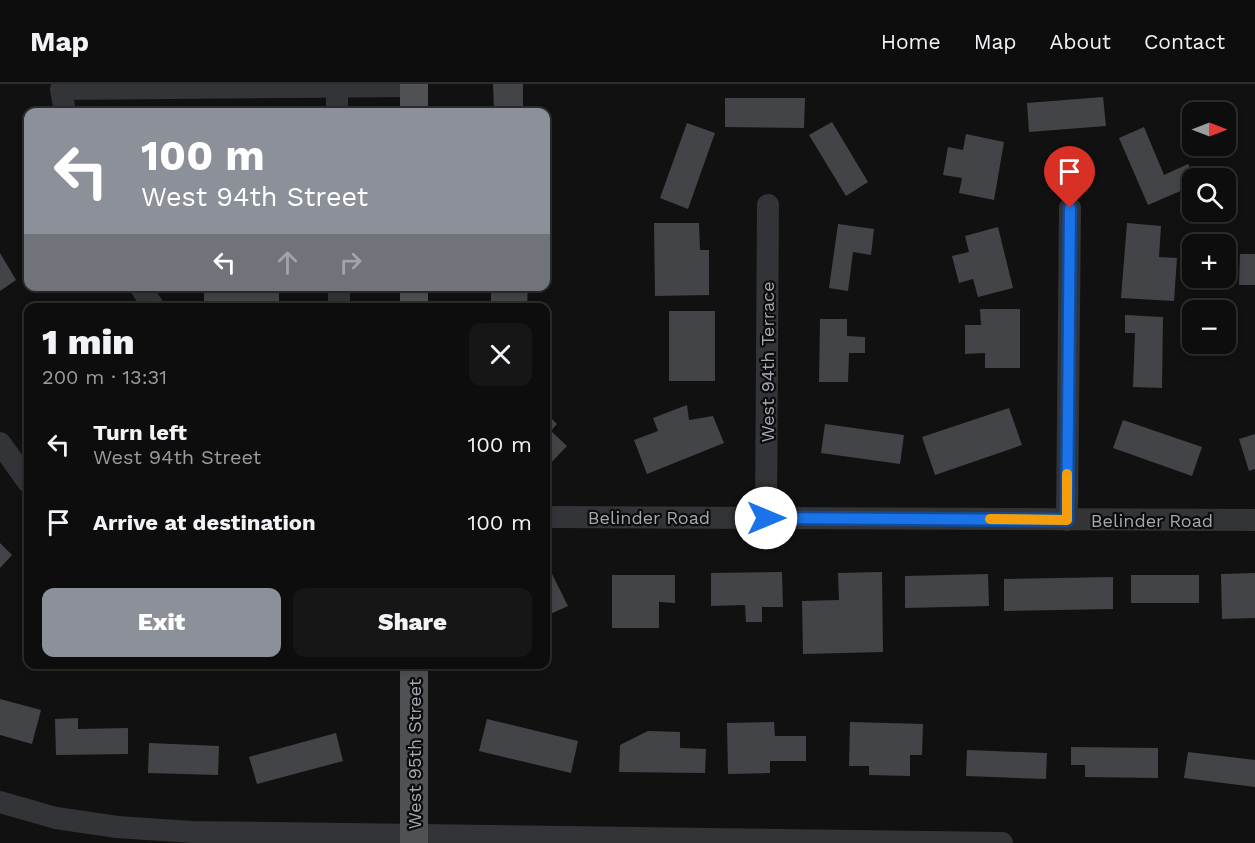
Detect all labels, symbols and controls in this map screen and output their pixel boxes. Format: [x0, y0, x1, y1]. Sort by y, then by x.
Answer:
text: Map [30, 25, 89, 58]
text: Home [881, 29, 941, 54]
text: Map [974, 29, 1017, 54]
text: About [1050, 29, 1111, 54]
text: Contact [1144, 29, 1225, 54]
north arrow [1182, 102, 1236, 156]
map controls [1182, 102, 1236, 354]
text: 100 m [141, 131, 265, 180]
icon: left [42, 132, 120, 210]
pin [1044, 146, 1095, 208]
icon: arrive [1053, 155, 1086, 188]
button: search [1182, 168, 1236, 222]
text: West 94th Street [141, 181, 368, 213]
button: + [1182, 234, 1236, 288]
icon: left [208, 246, 241, 279]
icon: ahead [271, 246, 304, 279]
icon: right [334, 246, 367, 279]
street label: West 94th Terrace [757, 281, 778, 443]
button: − [1182, 300, 1236, 354]
text: 1 min [42, 321, 135, 363]
button: close [469, 323, 532, 386]
text: 200 m · 13:31 [42, 365, 167, 389]
text: Turn left [93, 420, 187, 445]
icon: left [42, 428, 75, 461]
text: 100 m [468, 432, 532, 457]
text: West 94th Street [93, 445, 261, 469]
position arrow [734, 486, 798, 550]
icon: arrive [42, 506, 75, 539]
street label: Belinder Road [588, 507, 710, 528]
text: Arrive at destination [93, 510, 316, 535]
text: 100 m [468, 510, 532, 535]
street label: Belinder Road [1091, 510, 1213, 531]
button: Exit [42, 588, 281, 657]
button: Share [293, 588, 532, 657]
street label: West 95th Street [404, 678, 425, 829]

